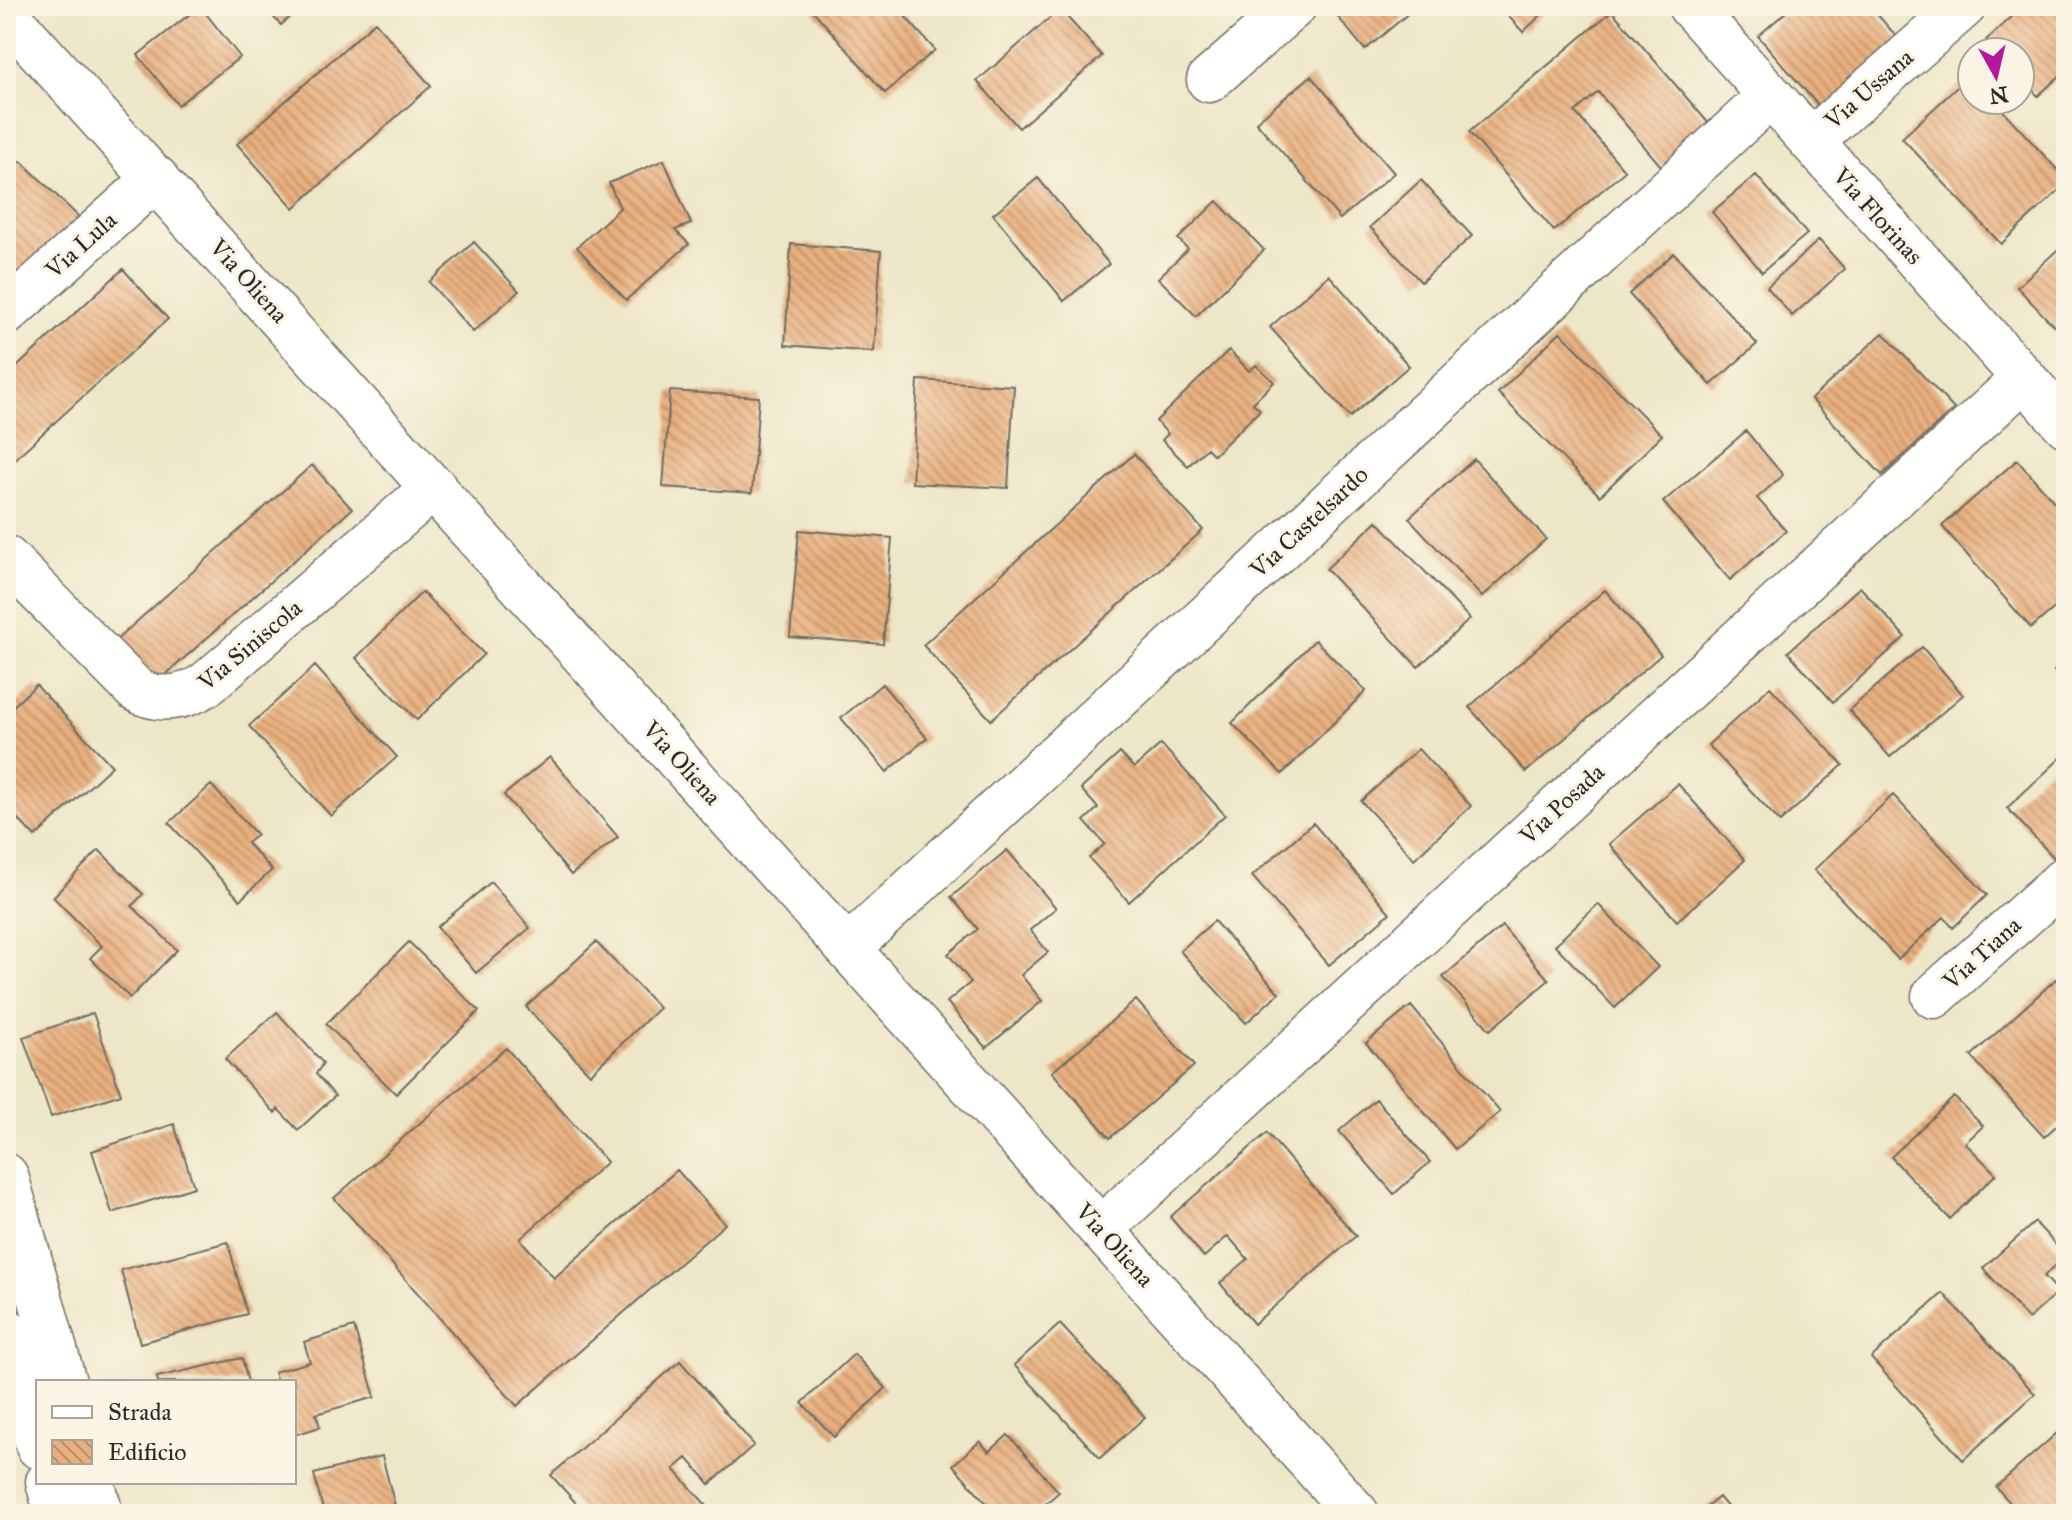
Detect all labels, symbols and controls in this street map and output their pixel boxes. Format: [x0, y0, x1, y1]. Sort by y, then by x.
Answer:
north arrow [1956, 36, 2036, 116]
street label: Via Ussana [1818, 42, 1920, 136]
text: N [1987, 81, 2010, 110]
street label: Via Florinas [1826, 161, 1929, 271]
street label: Via Lula [38, 205, 124, 286]
street label: Via Oliena [203, 232, 295, 330]
street label: Via Castelsardo [1243, 460, 1374, 585]
street label: Via Siniscola [191, 592, 309, 698]
street label: Via Oliena [636, 714, 728, 812]
street label: Via Posada [1513, 757, 1611, 851]
street label: Via Tiana [1936, 910, 2028, 997]
street label: Via Oliena [1069, 1196, 1161, 1294]
legend [36, 1380, 296, 1484]
text: Strada [108, 1397, 172, 1427]
text: Edificio [108, 1437, 187, 1467]

